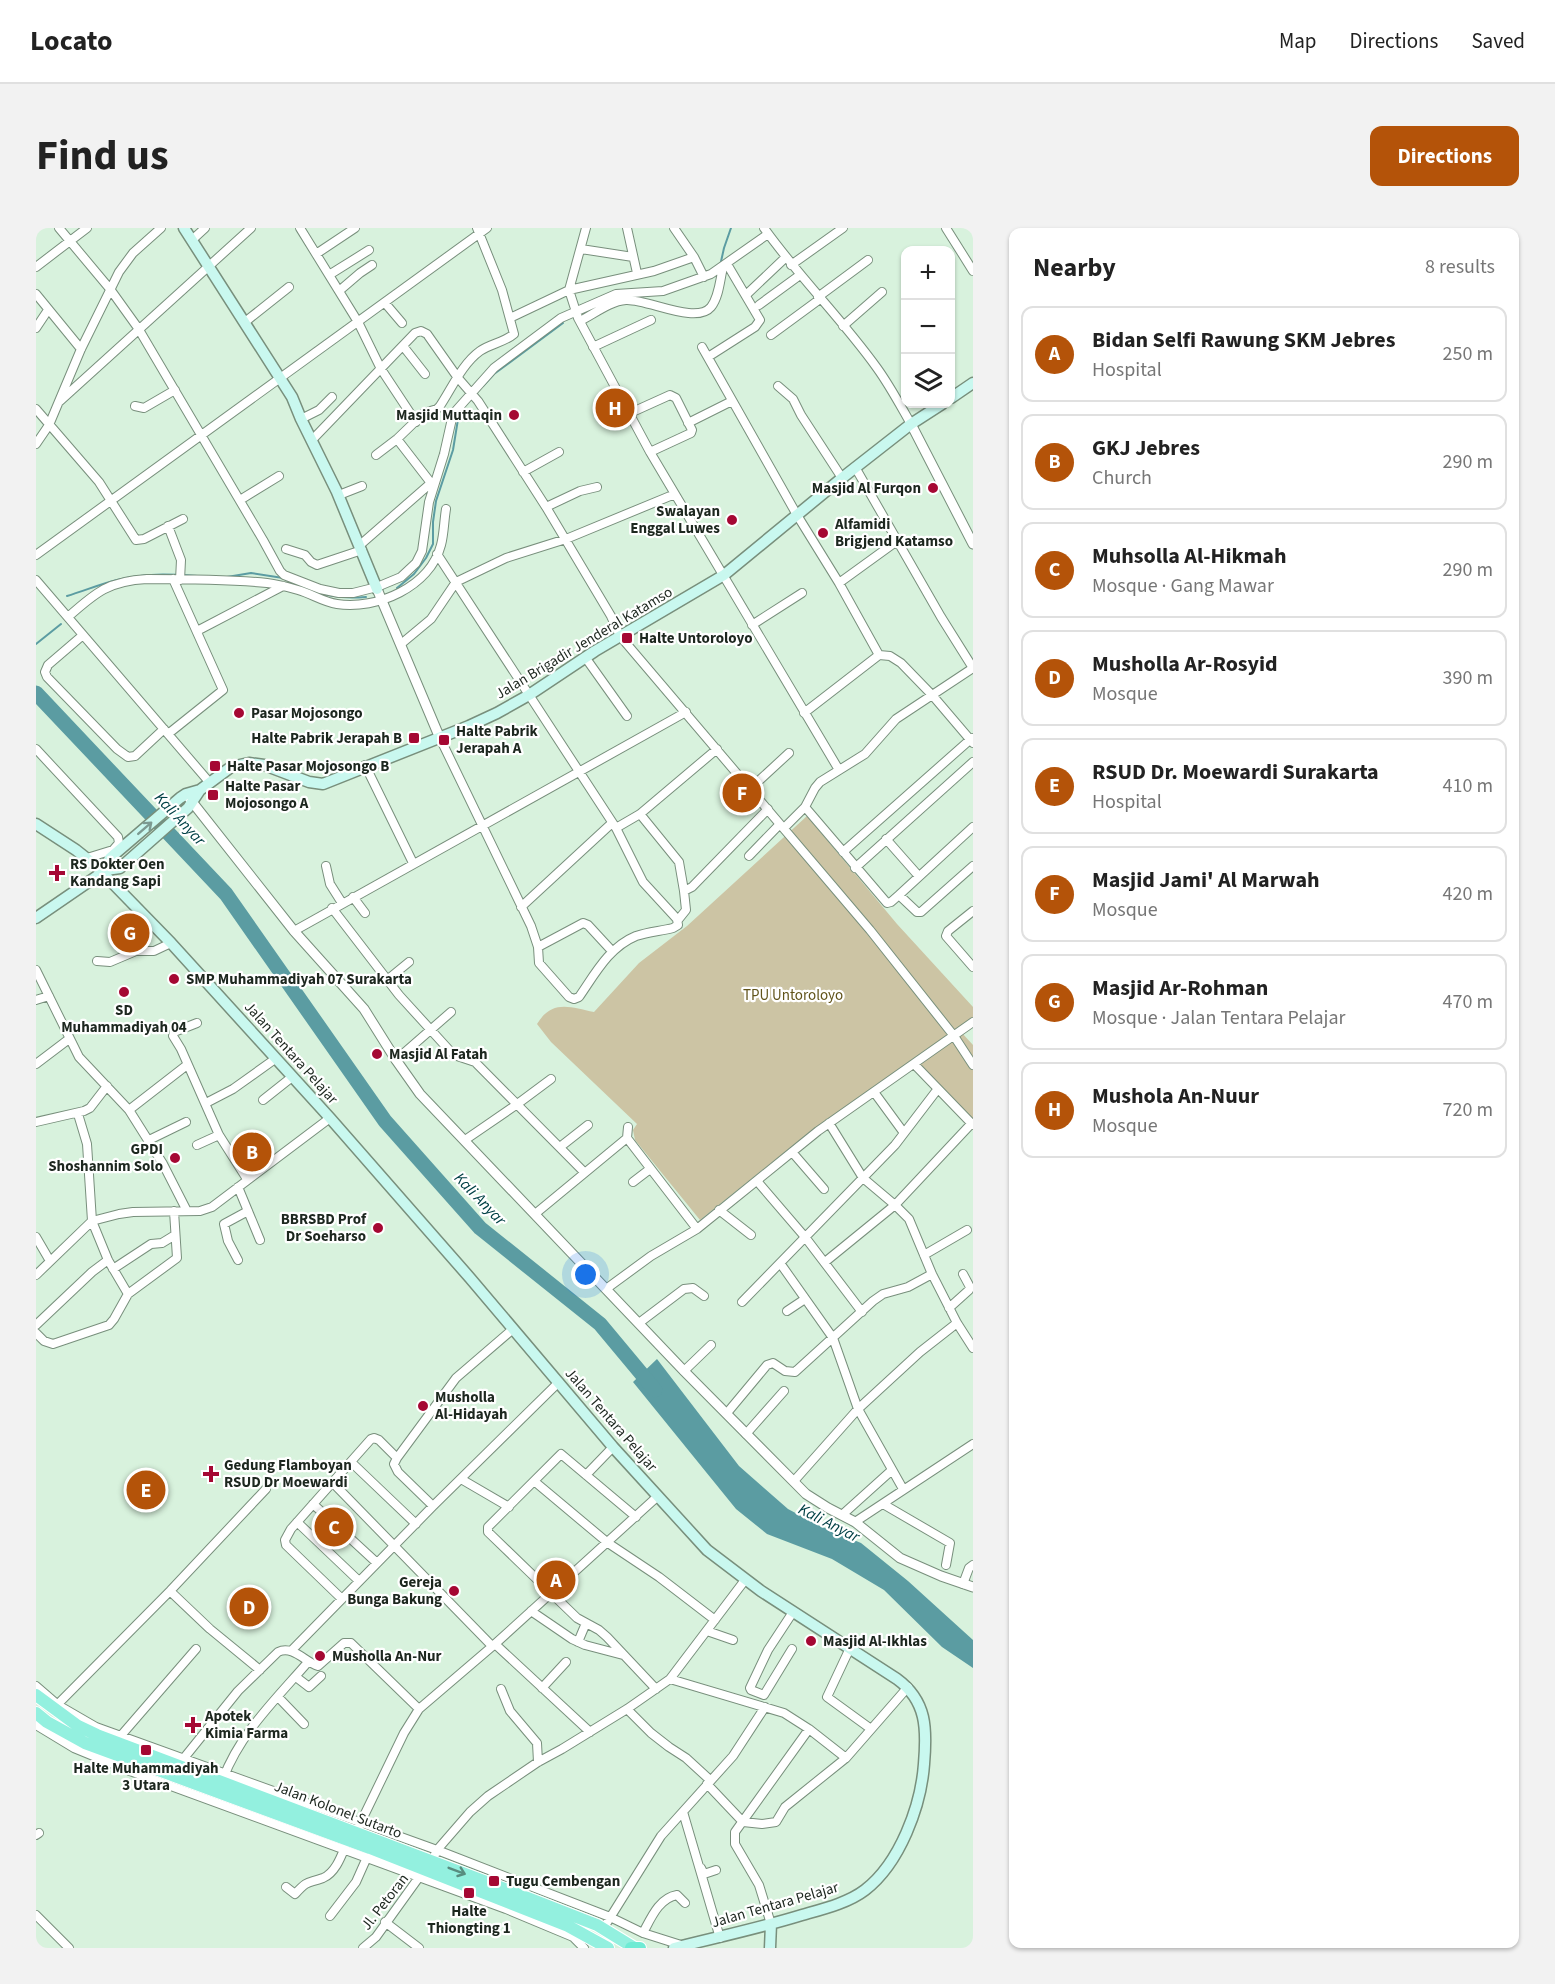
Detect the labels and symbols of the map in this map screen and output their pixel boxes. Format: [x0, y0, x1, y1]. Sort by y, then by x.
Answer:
pin: H [596, 386, 634, 430]
place label: Masjid Muttaqin [396, 405, 502, 426]
marker: Masjid Muttaqin [507, 408, 521, 422]
place label: Masjid Al Furqon [812, 478, 921, 499]
marker: Masjid Al Furqon [926, 481, 940, 495]
place label: Swalayan Enggal Luwes [630, 501, 720, 539]
marker: Swalayan Enggal Luwes [725, 513, 739, 527]
place label: Alfamidi Brigjend Katamso [834, 514, 953, 552]
marker: Alfamidi Brigjend Katamso [816, 526, 830, 540]
street label: Jalan Brigadir Jenderal Katamso [492, 582, 676, 704]
place label: Halte Untoroloyo [639, 628, 753, 649]
marker: Halte Untoroloyo [620, 631, 634, 645]
place label: Pasar Mojosongo [251, 703, 363, 724]
marker: Pasar Mojosongo [232, 706, 246, 720]
place label: Halte Pabrik Jerapah A [456, 721, 539, 759]
place label: Halte Pabrik Jerapah B [251, 728, 402, 749]
marker: Halte Pabrik Jerapah B [407, 731, 421, 745]
marker: Halte Pabrik Jerapah A [437, 733, 451, 747]
place label: Halte Pasar Mojosongo B [227, 756, 389, 777]
marker: Halte Pasar Mojosongo B [208, 759, 222, 773]
pin: F [722, 770, 762, 816]
place label: Halte Pasar Mojosongo A [225, 776, 309, 814]
water label: Kali Anyar [149, 787, 212, 852]
marker: Halte Pasar Mojosongo A [206, 788, 220, 802]
one-way arrow [137, 821, 152, 835]
place label: RS Dokter Oen Kandang Sapi [70, 854, 165, 892]
marker: RS Dokter Oen Kandang Sapi [48, 864, 66, 882]
pin: G [110, 910, 149, 956]
place label: SMP Muhammadiyah 07 Surakarta [186, 969, 412, 990]
marker: SMP Muhammadiyah 07 Surakarta [167, 972, 181, 986]
marker: SD Muhammadiyah 04 [117, 985, 131, 999]
park label: TPU Untoroloyo [743, 985, 843, 1006]
street label: Jalan Tentara Pelajar [239, 997, 343, 1109]
place label: SD Muhammadiyah 04 [61, 1000, 187, 1038]
place label: Masjid Al Fatah [389, 1044, 488, 1065]
marker: Masjid Al Fatah [370, 1047, 384, 1061]
pin: B [232, 1130, 272, 1174]
place label: GPDI Shoshannim Solo [48, 1139, 163, 1177]
marker: GPDI Shoshannim Solo [168, 1151, 182, 1165]
water label: Kali Anyar [449, 1168, 512, 1231]
place label: BBRSBD Prof Dr Soeharso [281, 1209, 367, 1247]
marker: BBRSBD Prof Dr Soeharso [371, 1221, 385, 1235]
your location [571, 1260, 600, 1289]
street label: Jalan Tentara Pelajar [560, 1364, 662, 1477]
place label: Musholla Al-Hidayah [434, 1387, 508, 1425]
marker: Musholla Al-Hidayah [416, 1399, 430, 1413]
place label: Gedung Flamboyan RSUD Dr Moewardi [224, 1455, 352, 1493]
marker: Gedung Flamboyan RSUD Dr Moewardi [202, 1465, 220, 1483]
pin: E [126, 1468, 166, 1512]
water label: Kali Anyar [795, 1498, 865, 1548]
pin: C [314, 1504, 354, 1550]
pin: A [536, 1558, 576, 1602]
place label: Gereja Bunga Bakung [347, 1572, 442, 1610]
pin: D [230, 1584, 268, 1630]
marker: Gereja Bunga Bakung [447, 1584, 461, 1598]
place label: Masjid Al-Ikhlas [823, 1631, 927, 1652]
marker: Masjid Al-Ikhlas [804, 1634, 818, 1648]
place label: Musholla An-Nur [332, 1646, 442, 1667]
marker: Musholla An-Nur [313, 1649, 327, 1663]
place label: Apotek Kimia Farma [204, 1706, 288, 1744]
marker: Apotek Kimia Farma [186, 1718, 200, 1732]
marker: Halte Muhammadiyah 3 Utara [139, 1743, 153, 1757]
place label: Halte Muhammadiyah 3 Utara [73, 1758, 219, 1796]
street label: Jalan Kolonel Sutarto [271, 1776, 405, 1844]
one-way arrow [447, 1866, 465, 1877]
street label: Jl. Petoran [356, 1869, 414, 1935]
place label: Tugu Cembengan [506, 1871, 620, 1892]
marker: Tugu Cembengan [487, 1874, 501, 1888]
street label: Jalan Tentara Pelajar [709, 1877, 842, 1933]
marker: Halte Thiongting 1 [462, 1886, 476, 1900]
place label: Halte Thiongting 1 [427, 1901, 511, 1939]

